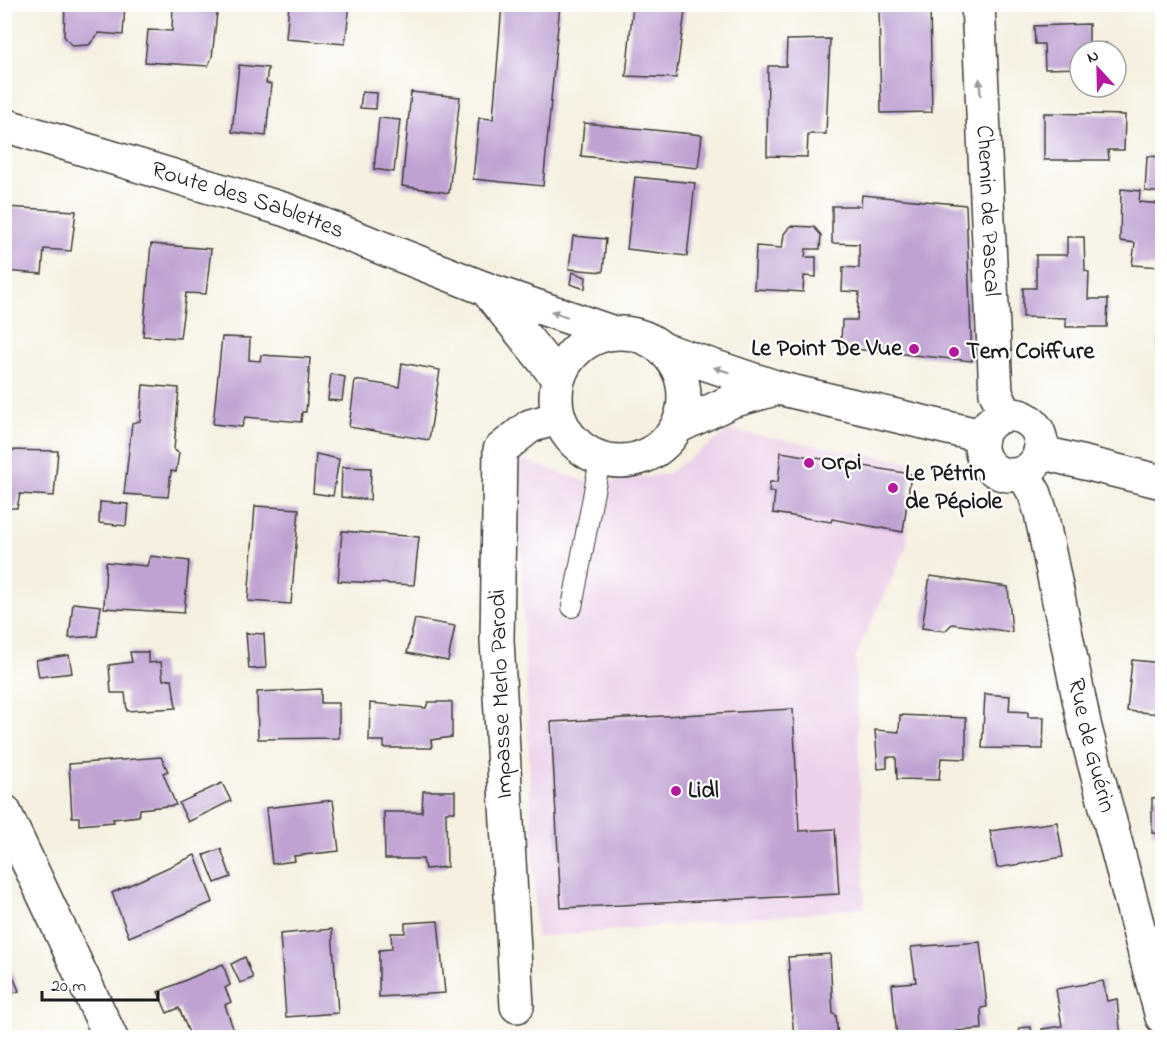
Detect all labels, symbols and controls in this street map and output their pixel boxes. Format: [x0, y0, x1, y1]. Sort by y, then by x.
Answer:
north arrow [1068, 39, 1128, 99]
text: N [1084, 44, 1103, 70]
one-way arrow [976, 77, 985, 96]
street label: Chemin de Pascal [966, 124, 1009, 297]
street label: Route des Sablettes [147, 153, 349, 249]
one-way arrow [549, 308, 567, 318]
place label: Le Point De Vue [751, 332, 903, 367]
place label: Tem Coiffure [966, 335, 1095, 370]
marker: Le Point De Vue [907, 342, 921, 356]
marker: Tem Coiffure [947, 345, 961, 359]
one-way arrow [713, 365, 731, 374]
place label: Orpi [821, 446, 862, 481]
marker: Orpi [802, 456, 816, 470]
place label: Le Pétrin de Pépiole [905, 457, 1004, 520]
marker: Le Pétrin de Pépiole [886, 481, 900, 495]
street label: Impasse Merlo Parodi [481, 589, 523, 799]
street label: Rue de Guérin [1058, 675, 1124, 817]
place label: Lidl [688, 774, 719, 809]
marker: Lidl [669, 784, 683, 798]
scale bar [42, 964, 158, 1002]
text: 20 m [51, 974, 86, 1000]

